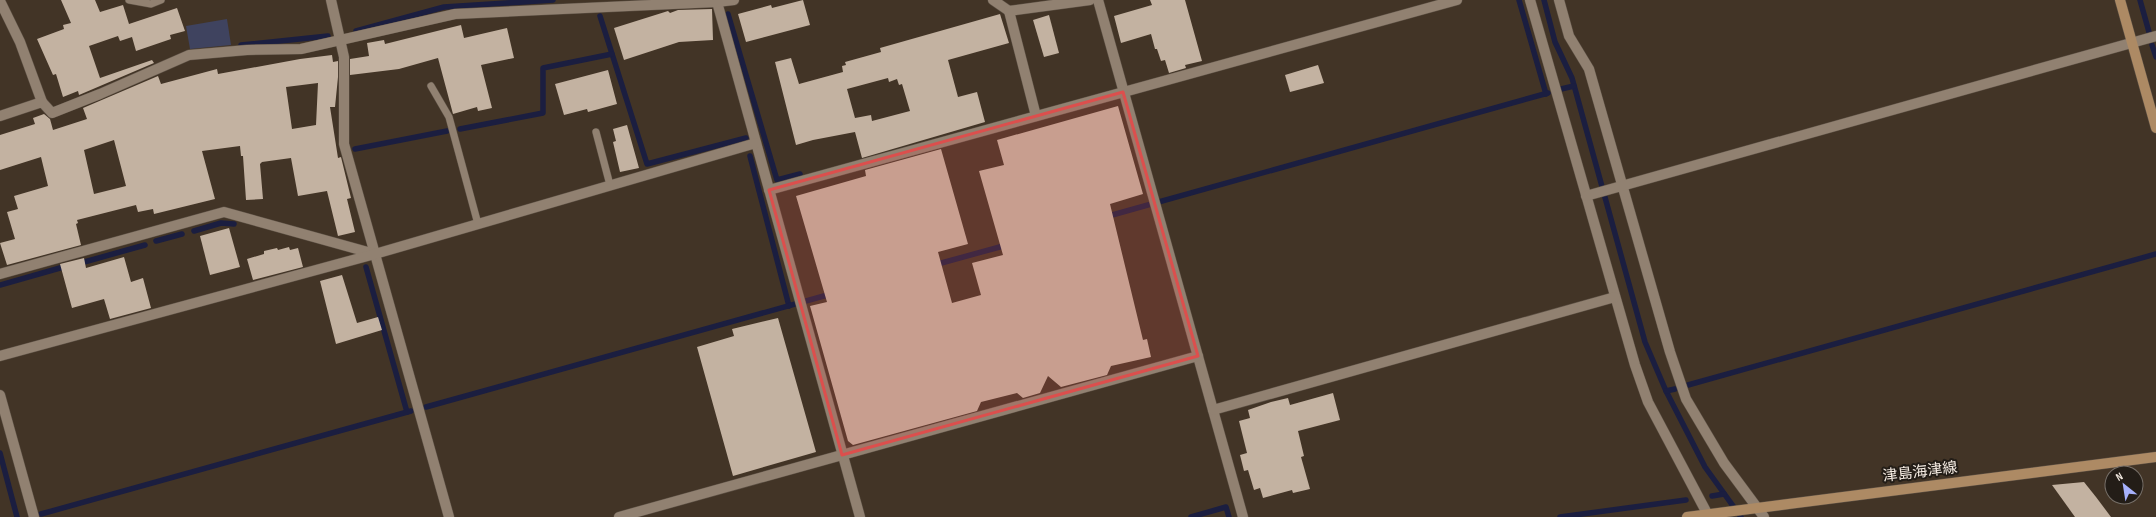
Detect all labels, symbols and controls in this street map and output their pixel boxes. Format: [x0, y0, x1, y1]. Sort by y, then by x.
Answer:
street label: 津島海津線 [1882, 458, 1958, 486]
north arrow [2104, 465, 2144, 505]
text: N [2113, 470, 2125, 484]

